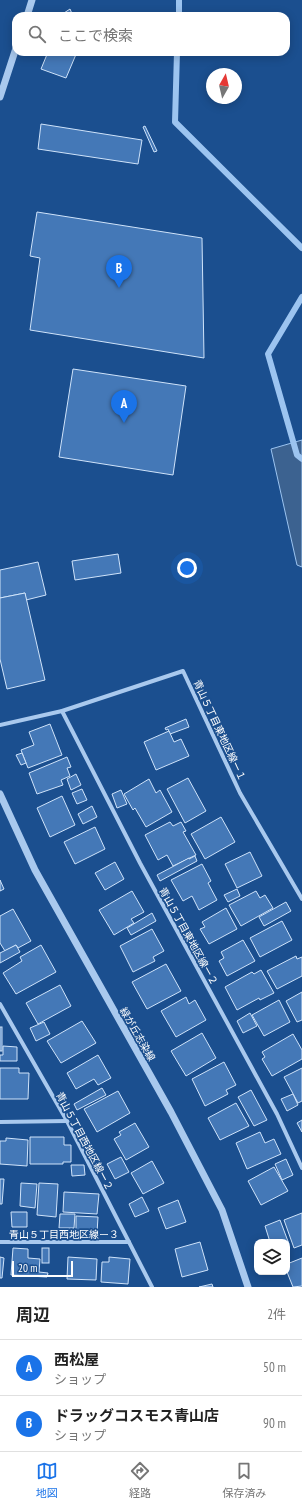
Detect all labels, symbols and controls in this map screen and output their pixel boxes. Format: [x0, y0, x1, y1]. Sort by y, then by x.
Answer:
search box [12, 12, 290, 56]
icon: search [26, 23, 48, 45]
text: ここで検索 [58, 26, 133, 45]
north arrow [206, 68, 242, 104]
pin: B [106, 255, 132, 288]
pin: A [111, 390, 137, 423]
your location [177, 558, 197, 578]
street label: 青山５丁目東地区線ー１ [190, 678, 249, 783]
street label: 青山５丁目東地区線ー２ [156, 885, 221, 987]
street label: 緑が丘志染線 [117, 1005, 158, 1063]
street label: 青山５丁目西地区線ー２ [53, 1090, 116, 1193]
street label: 青山５丁目西地区線ー３ [9, 1228, 119, 1241]
map controls [254, 1239, 290, 1275]
button: layers [254, 1239, 290, 1275]
scale bar [12, 1259, 73, 1278]
text: 20 m [18, 1261, 37, 1275]
text: 周辺 [16, 1304, 50, 1326]
text: 2件 [267, 1306, 286, 1323]
text: 西松屋 [54, 1350, 99, 1369]
text: A [26, 1359, 32, 1376]
text: 50 m [263, 1359, 286, 1376]
text: ショップ [54, 1371, 106, 1388]
text: ドラッグコスモス青山店 [54, 1406, 219, 1425]
text: B [26, 1415, 32, 1432]
text: 90 m [263, 1415, 286, 1432]
text: ショップ [54, 1427, 106, 1444]
tab: 地図 [36, 1460, 58, 1500]
tab: 経路 [129, 1460, 151, 1500]
tab: 保存済み [222, 1460, 266, 1500]

